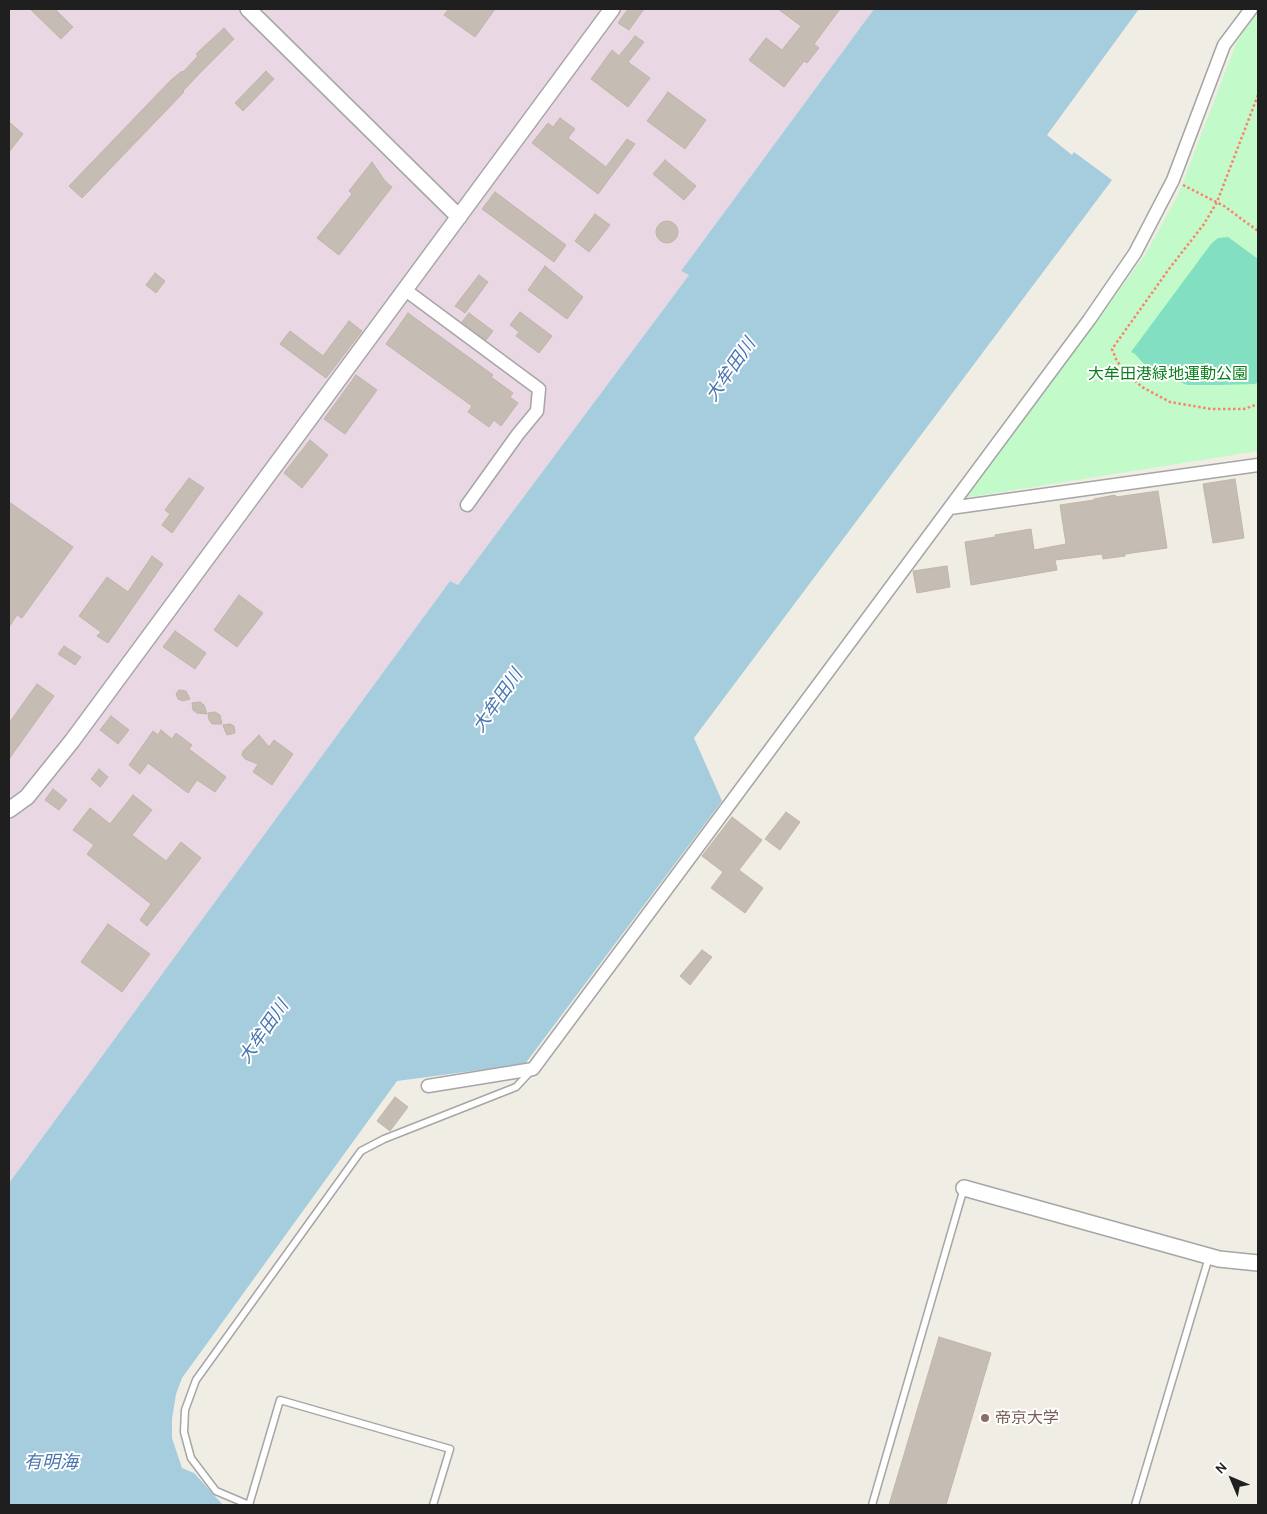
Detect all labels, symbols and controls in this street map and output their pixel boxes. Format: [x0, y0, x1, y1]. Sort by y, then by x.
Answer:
water label: 大牟田川 [702, 334, 760, 406]
park label: 大牟田港緑地運動公園 [1088, 364, 1248, 384]
water label: 大牟田川 [469, 665, 527, 737]
water label: 大牟田川 [235, 996, 293, 1068]
place label: 帝京大学 [995, 1408, 1059, 1428]
marker: 帝京大学 [979, 1412, 991, 1424]
water label: 有明海 [24, 1452, 78, 1474]
north arrow [1207, 1454, 1257, 1504]
text: N [1211, 1458, 1231, 1478]

